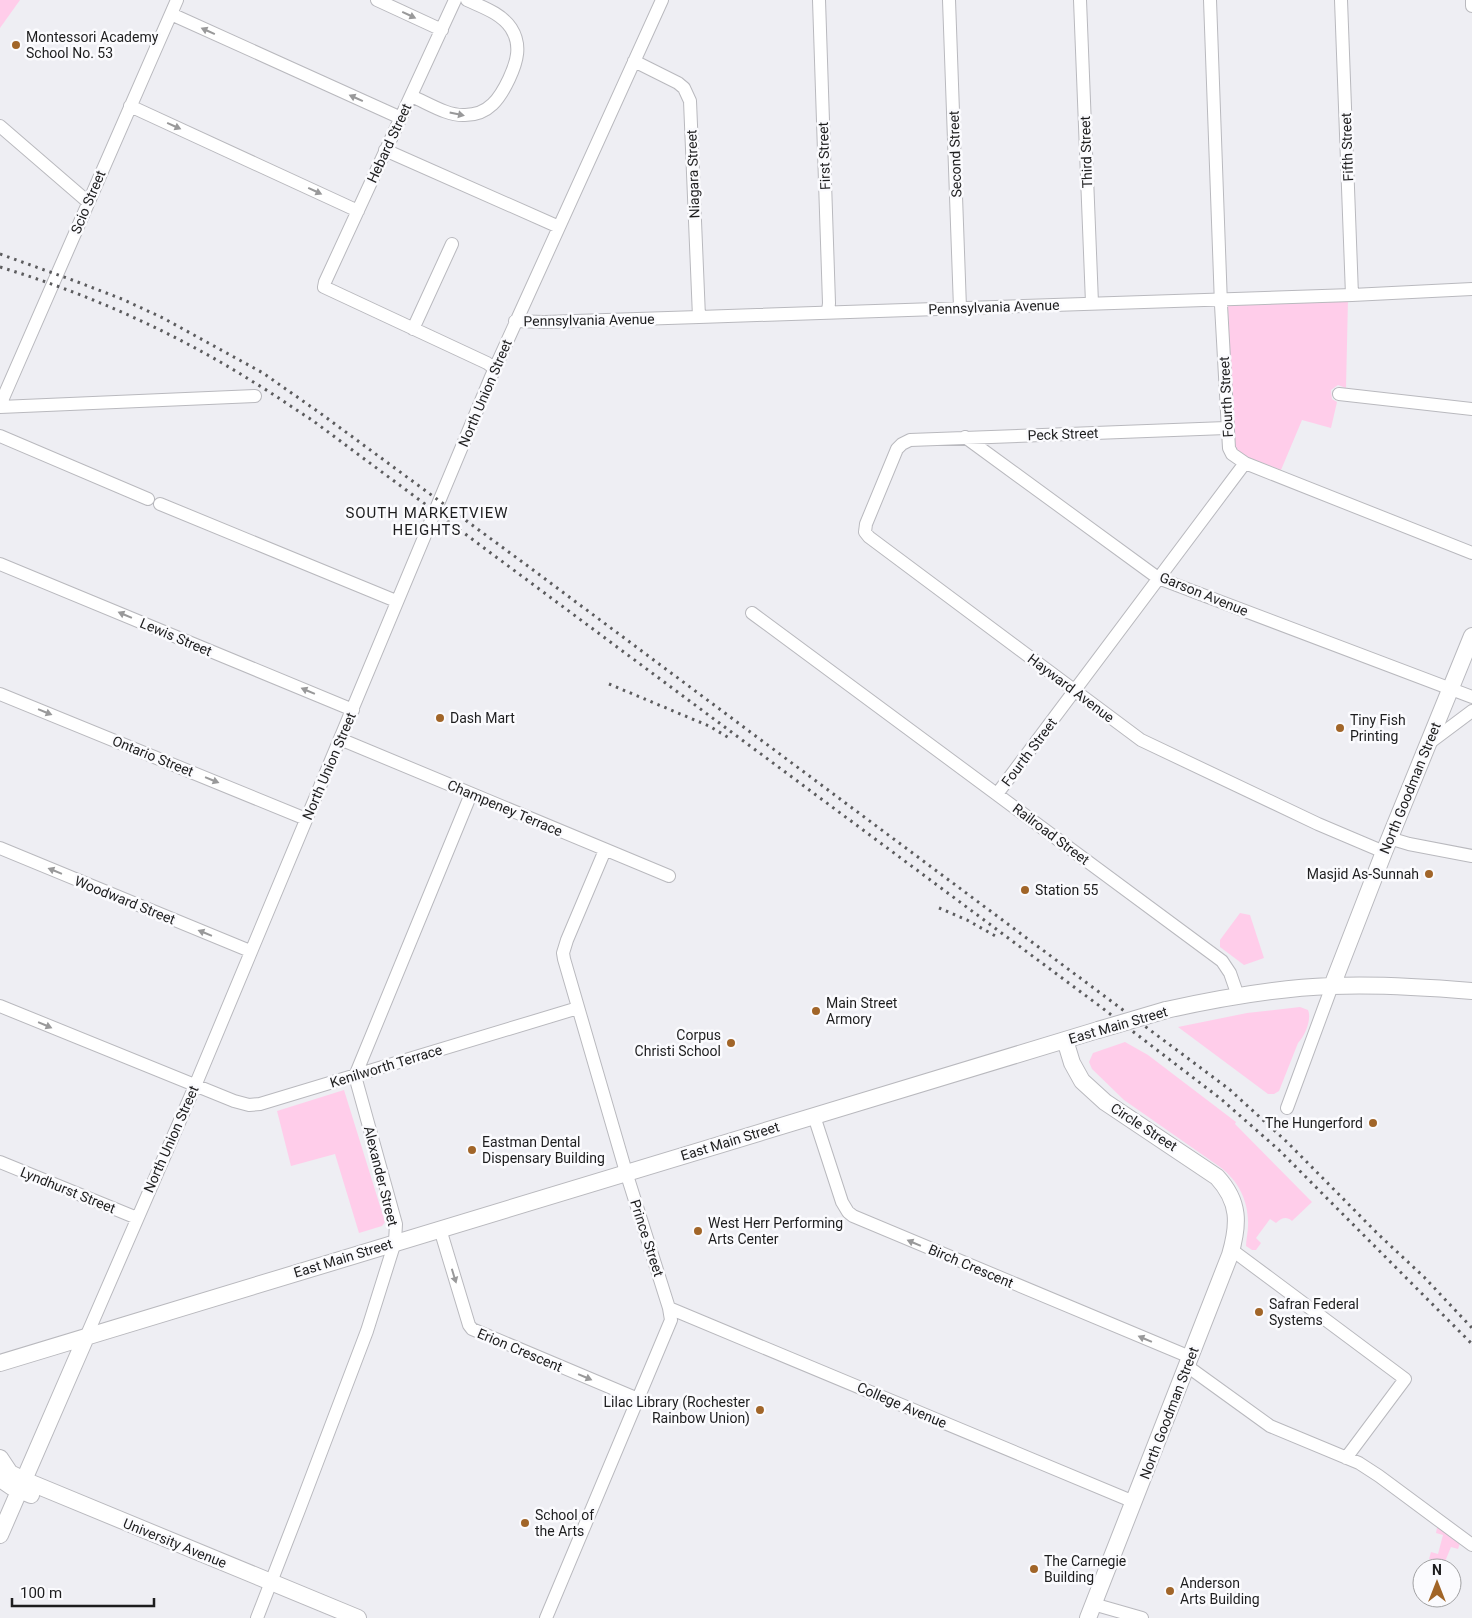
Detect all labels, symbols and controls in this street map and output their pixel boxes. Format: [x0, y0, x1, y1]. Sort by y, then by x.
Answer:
one-way arrow [402, 11, 416, 19]
one-way arrow [201, 26, 215, 34]
place label: Montessori Academy School No. 53 [26, 29, 159, 61]
marker: Montessori Academy School No. 53 [10, 39, 22, 51]
one-way arrow [349, 94, 363, 102]
street label: Hebard Street [364, 100, 415, 185]
one-way arrow [449, 110, 465, 118]
street label: Second Street [945, 110, 965, 198]
street label: Fifth Street [1338, 112, 1356, 182]
street label: Third Street [1077, 115, 1095, 188]
street label: First Street [815, 121, 833, 190]
one-way arrow [167, 123, 181, 131]
street label: Niagara Street [683, 129, 703, 219]
street label: Scio Street [67, 167, 109, 236]
one-way arrow [307, 187, 322, 195]
street label: Pennsylvania Avenue [928, 297, 1060, 317]
street label: Pennsylvania Avenue [523, 311, 655, 329]
street label: North Union Street [455, 336, 515, 449]
street label: Fourth Street [1216, 356, 1236, 438]
street label: Peck Street [1027, 425, 1099, 443]
district label: SOUTH MARKETVIEW HEIGHTS [345, 504, 509, 539]
street label: Garson Avenue [1157, 569, 1251, 619]
one-way arrow [118, 611, 132, 619]
street label: Lewis Street [138, 615, 215, 659]
street label: Hayward Avenue [1025, 650, 1117, 726]
one-way arrow [300, 687, 315, 694]
one-way arrow [38, 708, 53, 716]
street label: North Union Street [299, 709, 359, 822]
place label: Dash Mart [450, 710, 515, 726]
marker: Dash Mart [434, 712, 446, 724]
place label: Tiny Fish Printing [1350, 712, 1406, 744]
street label: Fourth Street [998, 714, 1060, 789]
street label: North Goodman Street [1376, 720, 1444, 856]
marker: Tiny Fish Printing [1334, 722, 1346, 734]
street label: Ontario Street [110, 732, 196, 780]
one-way arrow [205, 776, 220, 784]
street label: Champeney Terrace [445, 776, 565, 840]
street label: Railroad Street [1010, 800, 1093, 868]
place label: Masjid As-Sunnah [1307, 866, 1419, 882]
one-way arrow [47, 867, 62, 875]
marker: Masjid As-Sunnah [1423, 868, 1435, 880]
street label: Woodward Street [72, 873, 178, 928]
place label: Station 55 [1035, 882, 1099, 898]
marker: Station 55 [1019, 884, 1031, 896]
one-way arrow [198, 928, 212, 936]
place label: Main Street Armory [826, 995, 898, 1027]
street label: East Main Street [1067, 1003, 1170, 1047]
marker: Main Street Armory [810, 1005, 822, 1017]
one-way arrow [38, 1021, 52, 1029]
place label: Corpus Christi School [635, 1027, 721, 1059]
marker: Corpus Christi School [725, 1037, 737, 1049]
street label: Kenilworth Terrace [328, 1041, 444, 1091]
street label: North Union Street [140, 1083, 202, 1195]
street label: Circle Street [1108, 1100, 1180, 1155]
place label: The Hungerford [1265, 1115, 1363, 1131]
marker: The Hungerford [1367, 1117, 1379, 1129]
street label: East Main Street [679, 1118, 782, 1164]
street label: Alexander Street [361, 1124, 401, 1228]
place label: Eastman Dental Dispensary Building [482, 1134, 605, 1166]
marker: Eastman Dental Dispensary Building [466, 1144, 478, 1156]
street label: Lyndhurst Street [18, 1164, 118, 1217]
street label: Prince Street [627, 1198, 667, 1279]
place label: West Herr Performing Arts Center [708, 1215, 843, 1247]
marker: West Herr Performing Arts Center [692, 1225, 704, 1237]
street label: East Main Street [292, 1235, 395, 1281]
one-way arrow [907, 1238, 921, 1246]
street label: Birch Crescent [926, 1241, 1016, 1291]
one-way arrow [451, 1268, 458, 1283]
place label: Safran Federal Systems [1269, 1296, 1359, 1328]
marker: Safran Federal Systems [1253, 1306, 1265, 1318]
street label: Erion Crescent [475, 1325, 565, 1375]
one-way arrow [1138, 1334, 1152, 1342]
street label: North Goodman Street [1136, 1344, 1202, 1481]
one-way arrow [578, 1374, 593, 1382]
street label: College Avenue [855, 1379, 949, 1431]
place label: Lilac Library (Rochester Rainbow Union) [604, 1394, 750, 1427]
marker: Lilac Library (Rochester Rainbow Union) [754, 1404, 766, 1416]
place label: School of the Arts [535, 1507, 594, 1539]
street label: University Avenue [121, 1515, 229, 1571]
marker: School of the Arts [519, 1517, 531, 1529]
place label: The Carnegie Building [1044, 1553, 1126, 1585]
north arrow [1412, 1558, 1462, 1608]
text: N [1432, 1562, 1442, 1578]
marker: The Carnegie Building [1028, 1563, 1040, 1575]
place label: Anderson Arts Building [1180, 1575, 1260, 1607]
scale bar [12, 1576, 155, 1608]
text: 100 m [20, 1584, 62, 1602]
marker: Anderson Arts Building [1164, 1585, 1176, 1597]

